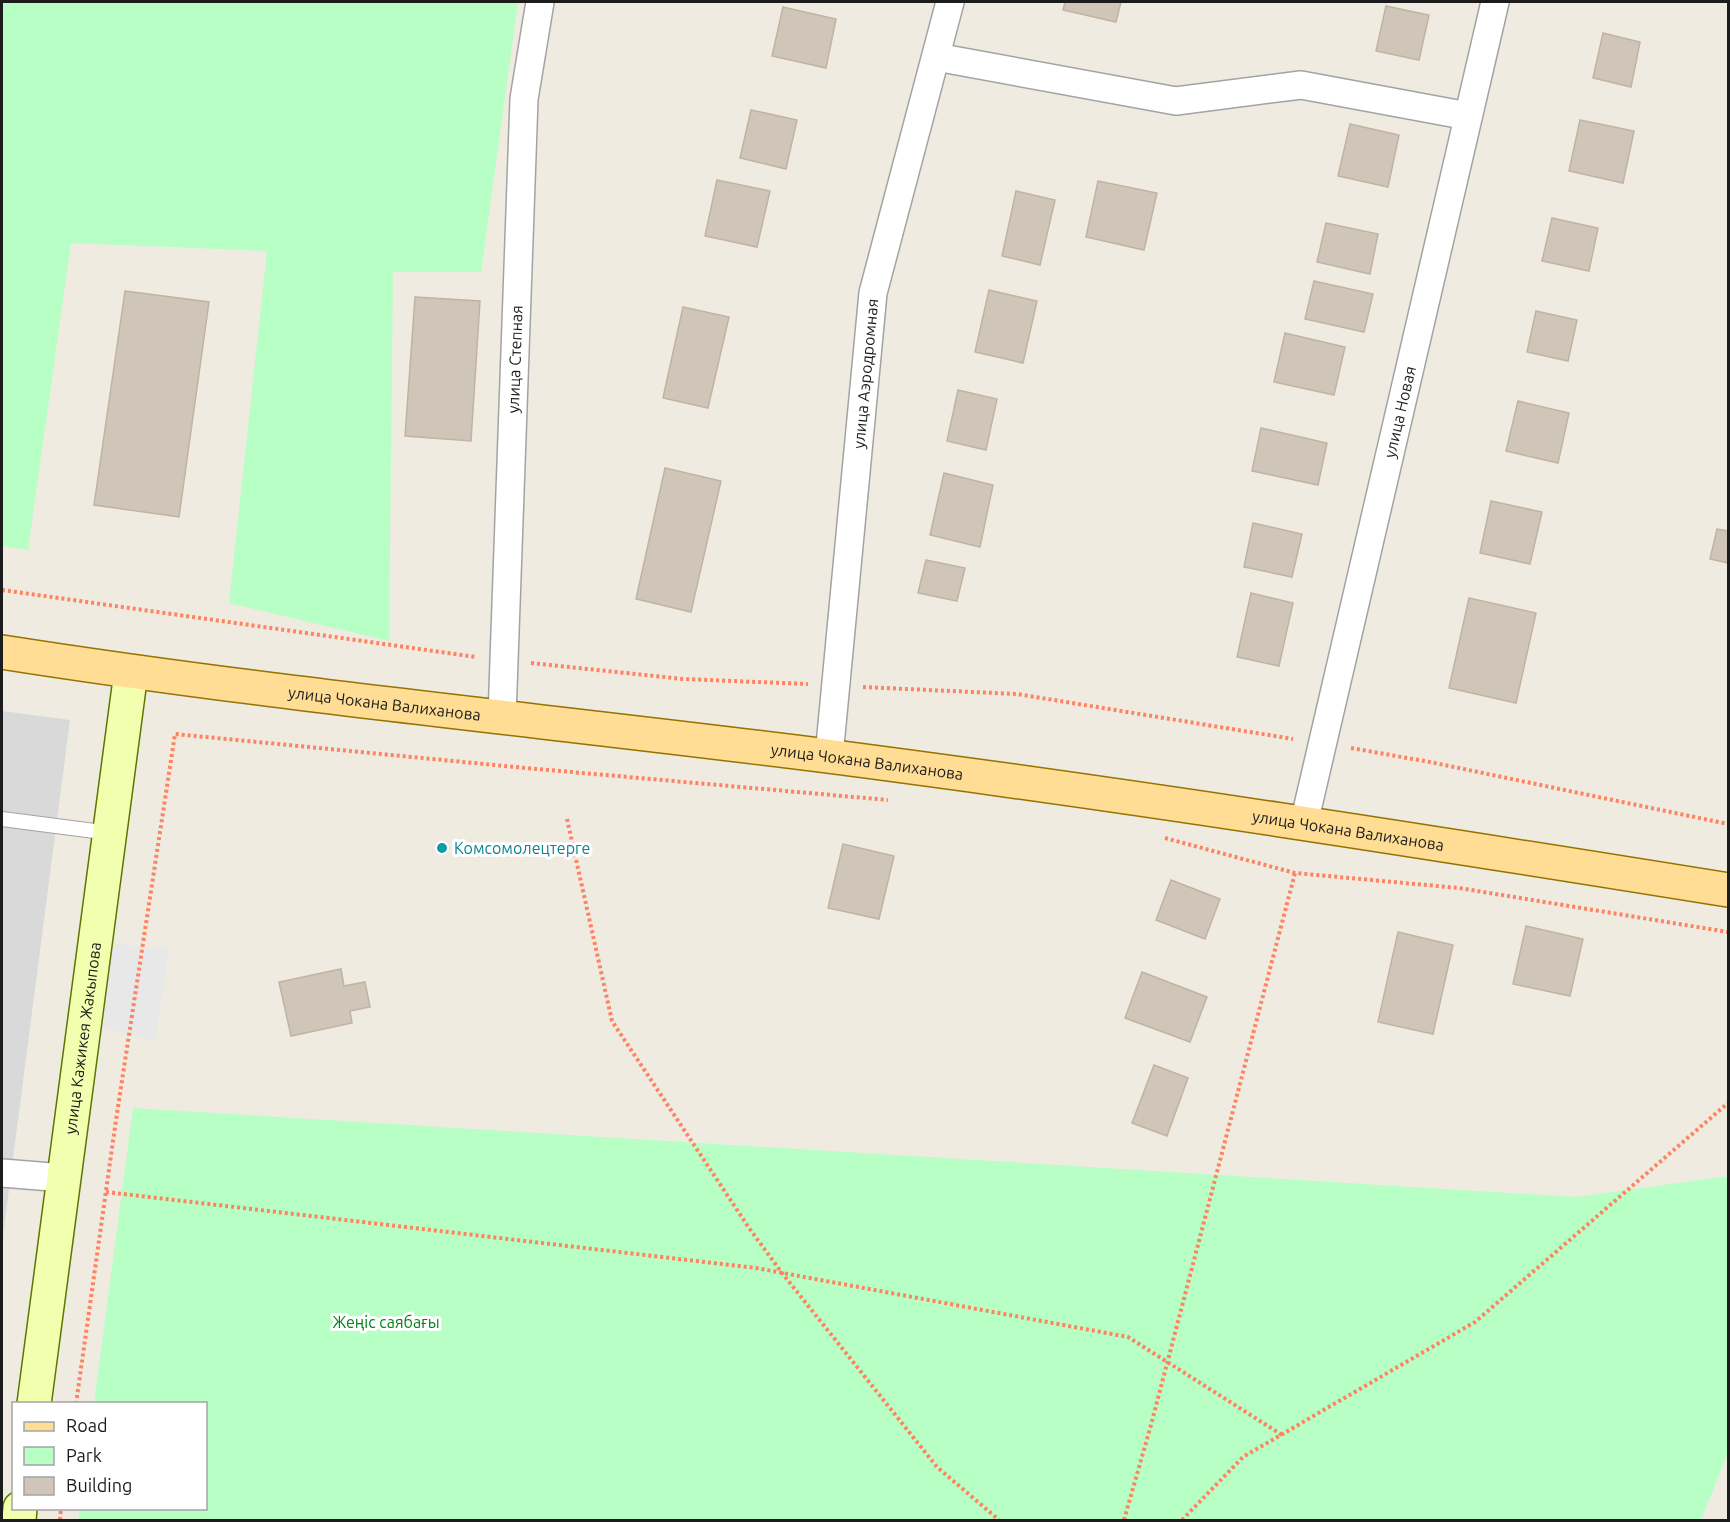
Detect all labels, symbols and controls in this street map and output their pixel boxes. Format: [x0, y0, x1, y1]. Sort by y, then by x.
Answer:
street label: улица Аэродромная [849, 298, 881, 450]
street label: улица Степная [504, 305, 526, 414]
street label: улица Новая [1380, 364, 1419, 460]
street label: улица Чокана Валиханова [287, 683, 482, 724]
street label: улица Чокана Валиханова [770, 740, 964, 783]
street label: улица Чокана Валиханова [1251, 807, 1445, 854]
place label: Комсомолецтерге [454, 839, 590, 857]
marker: Комсомолецтерге [435, 841, 449, 855]
street label: улица Кажикея Жакыпова [61, 941, 104, 1135]
park label: Жеңіс саябағы [332, 1313, 440, 1331]
legend [12, 1402, 207, 1510]
text: Road [66, 1415, 108, 1435]
text: Park [66, 1445, 102, 1465]
text: Building [66, 1475, 132, 1495]

